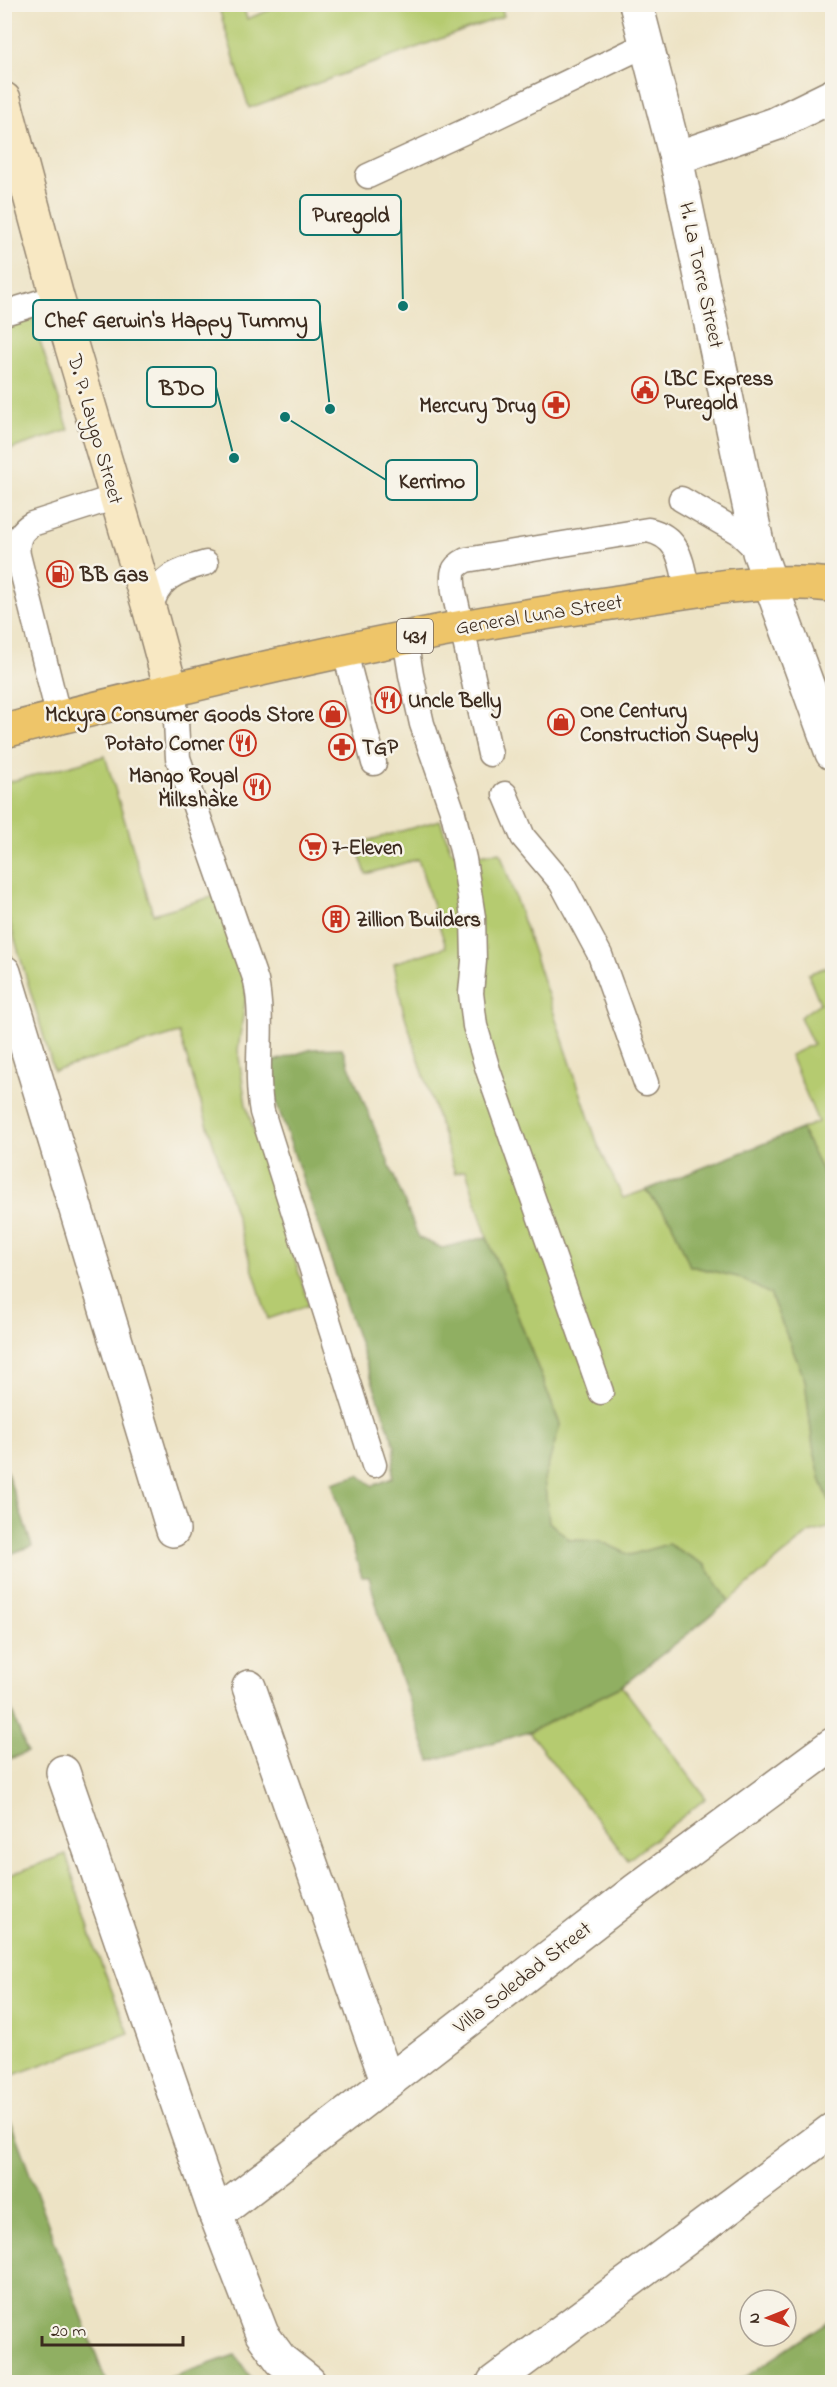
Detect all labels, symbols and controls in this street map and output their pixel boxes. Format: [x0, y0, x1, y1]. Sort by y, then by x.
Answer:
callout: Puregold [300, 195, 401, 235]
street label: H. La Torre Street [670, 200, 730, 351]
text: Puregold [312, 201, 390, 234]
callout: Chef Gerwin's Happy Tummy [33, 300, 320, 340]
text: Chef Gerwin's Happy Tummy [44, 306, 308, 339]
street label: D. P. Laygo Street [56, 350, 130, 509]
place label: LBC Express Puregold [664, 365, 774, 421]
callout: BDO [147, 367, 216, 407]
text: BDO [158, 374, 205, 406]
public building icon: LBC Express Puregold [630, 375, 660, 405]
pharmacy icon: Mercury Drug [541, 390, 571, 420]
place label: Mercury Drug [419, 392, 536, 424]
callout: Kerrimo [386, 460, 477, 500]
text: Kerrimo [399, 467, 465, 499]
fuel station icon: BB Gas [45, 559, 75, 589]
place label: BB Gas [79, 561, 149, 591]
street label: General Luna Street [454, 588, 625, 644]
road number: 431 [397, 619, 433, 653]
restaurant icon: Uncle Belly [373, 685, 403, 715]
place label: Uncle Belly [408, 687, 502, 719]
place label: One Century Construction Supply [580, 697, 759, 753]
shop icon: Mckyra Consumer Goods Store [318, 699, 348, 729]
place label: Mckyra Consumer Goods Store [45, 701, 315, 733]
shop icon: One Century Construction Supply [546, 707, 576, 737]
restaurant icon: Potato Corner [228, 728, 258, 758]
place label: Potato Corner [105, 730, 224, 760]
pharmacy icon: TGP [327, 732, 357, 762]
place label: TGP [362, 734, 398, 764]
place label: Mango Royal Milkshake [129, 762, 239, 816]
restaurant icon: Mango Royal Milkshake [242, 772, 272, 802]
supermarket icon: 7-Eleven [298, 832, 328, 862]
place label: 7-Eleven [332, 834, 403, 864]
building icon: Zillion Builders [321, 904, 351, 934]
place label: Zillion Builders [356, 906, 481, 936]
street label: Villa Soledad Street [447, 1915, 599, 2043]
north arrow [738, 2288, 798, 2348]
scale bar [42, 2309, 183, 2347]
text: N [743, 2312, 767, 2324]
text: 20 m [51, 2319, 86, 2345]

